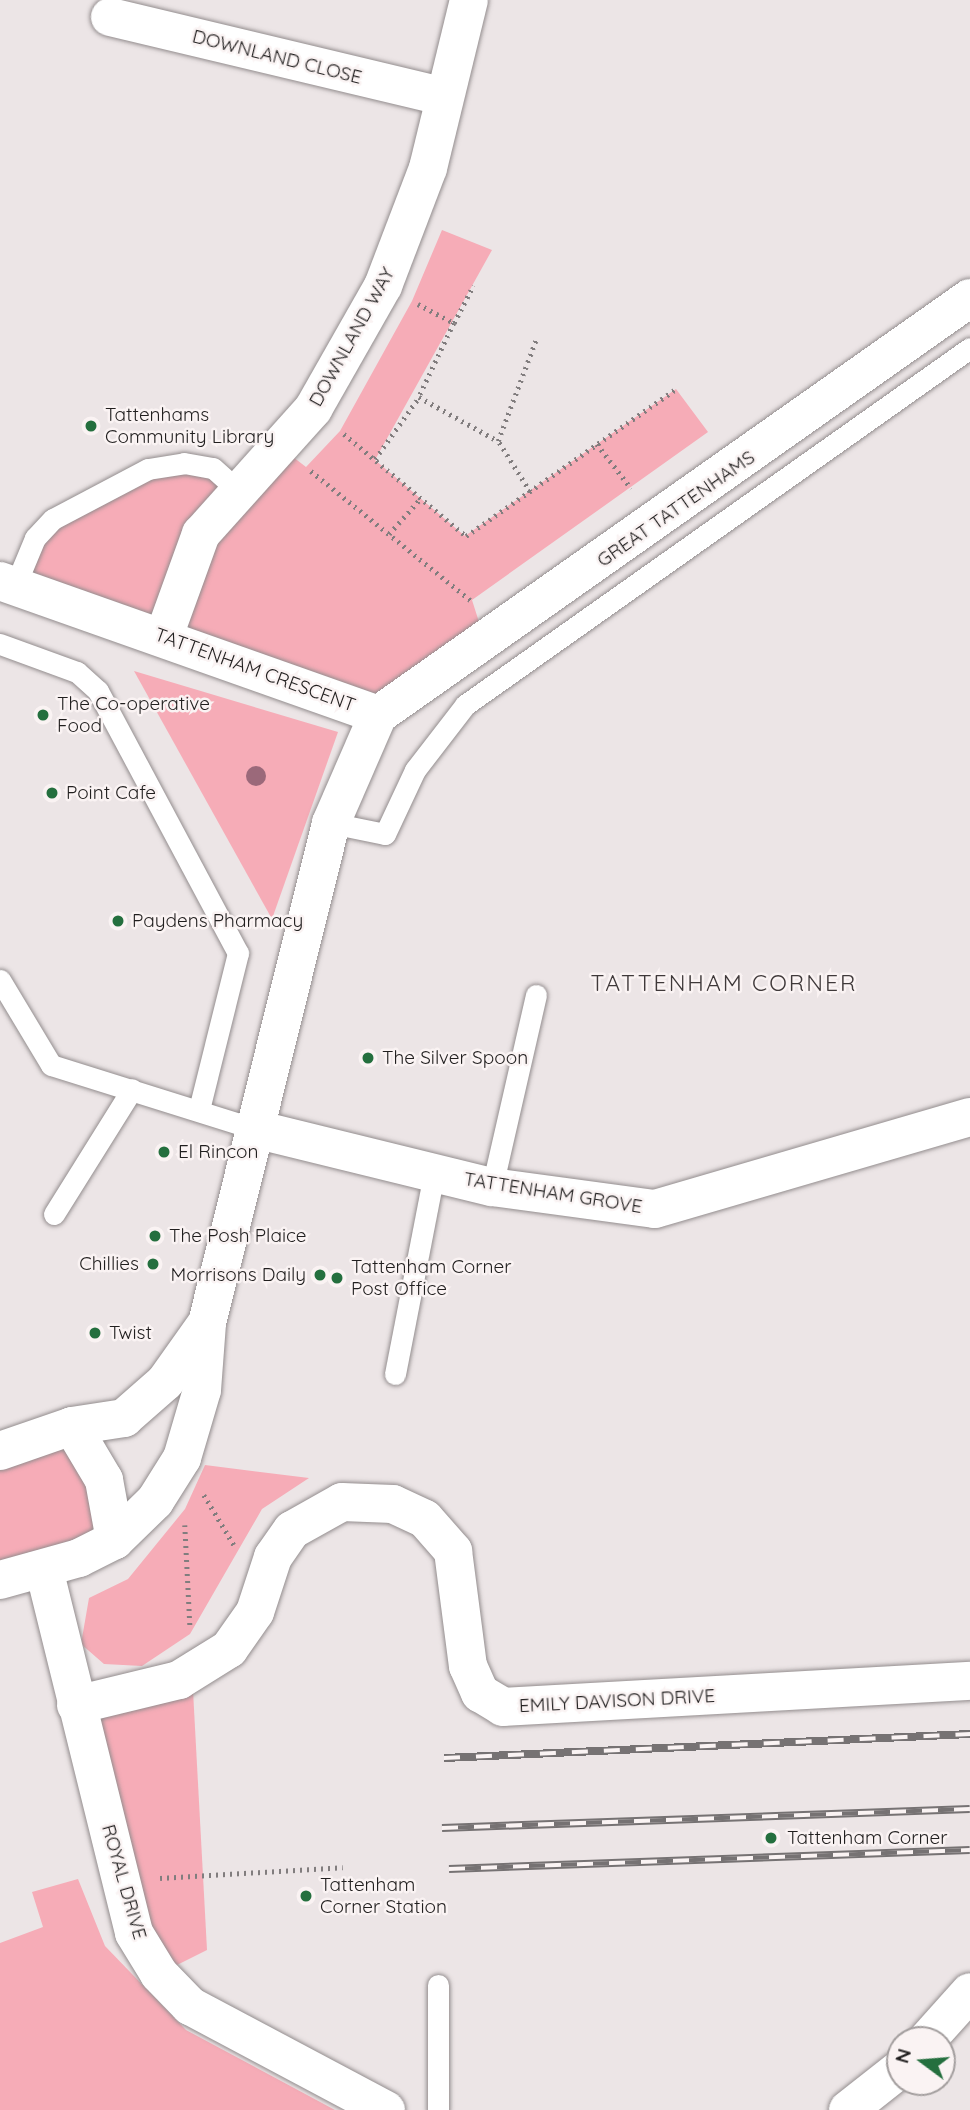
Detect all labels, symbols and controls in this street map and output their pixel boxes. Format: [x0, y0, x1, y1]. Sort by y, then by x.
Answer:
street label: DOWNLAND CLOSE [190, 25, 364, 89]
street label: DOWNLAND WAY [304, 264, 400, 410]
place label: Tattenhams Community Library [105, 404, 274, 448]
marker: Tattenhams Community Library [83, 418, 99, 434]
street label: GREAT TATTENHAMS [593, 446, 759, 572]
street label: TATTENHAM CRESCENT [151, 623, 359, 717]
place label: The Co-operative Food [57, 693, 210, 737]
marker: The Co-operative Food [35, 707, 51, 723]
place label: Point Cafe [66, 782, 156, 804]
marker: Point Cafe [44, 785, 60, 801]
place label: Paydens Pharmacy [132, 910, 303, 932]
marker: Paydens Pharmacy [110, 913, 126, 929]
district label: TATTENHAM CORNER [593, 969, 855, 997]
place label: The Silver Spoon [382, 1047, 528, 1069]
marker: The Silver Spoon [360, 1050, 376, 1066]
place label: El Rincon [178, 1141, 258, 1163]
marker: El Rincon [156, 1144, 172, 1160]
street label: TATTENHAM GROVE [462, 1168, 644, 1218]
place label: The Posh Plaice [169, 1225, 307, 1247]
marker: The Posh Plaice [147, 1228, 163, 1244]
place label: Chillies [79, 1253, 139, 1275]
marker: Chillies [145, 1256, 161, 1272]
place label: Tattenham Corner Post Office [351, 1256, 512, 1300]
place label: Morrisons Daily [171, 1264, 306, 1286]
marker: Morrisons Daily [312, 1267, 328, 1283]
marker: Tattenham Corner Post Office [329, 1270, 345, 1286]
place label: Twist [109, 1322, 152, 1344]
marker: Twist [87, 1325, 103, 1341]
street label: EMILY DAVISON DRIVE [518, 1684, 716, 1718]
street label: ROYAL DRIVE [97, 1822, 151, 1942]
place label: Tattenham Corner [787, 1827, 948, 1849]
marker: Tattenham Corner [761, 1828, 781, 1848]
place label: Tattenham Corner Station [320, 1874, 447, 1918]
marker: Tattenham Corner Station [298, 1888, 314, 1904]
north arrow [886, 2026, 956, 2096]
text: N [889, 2046, 916, 2066]

